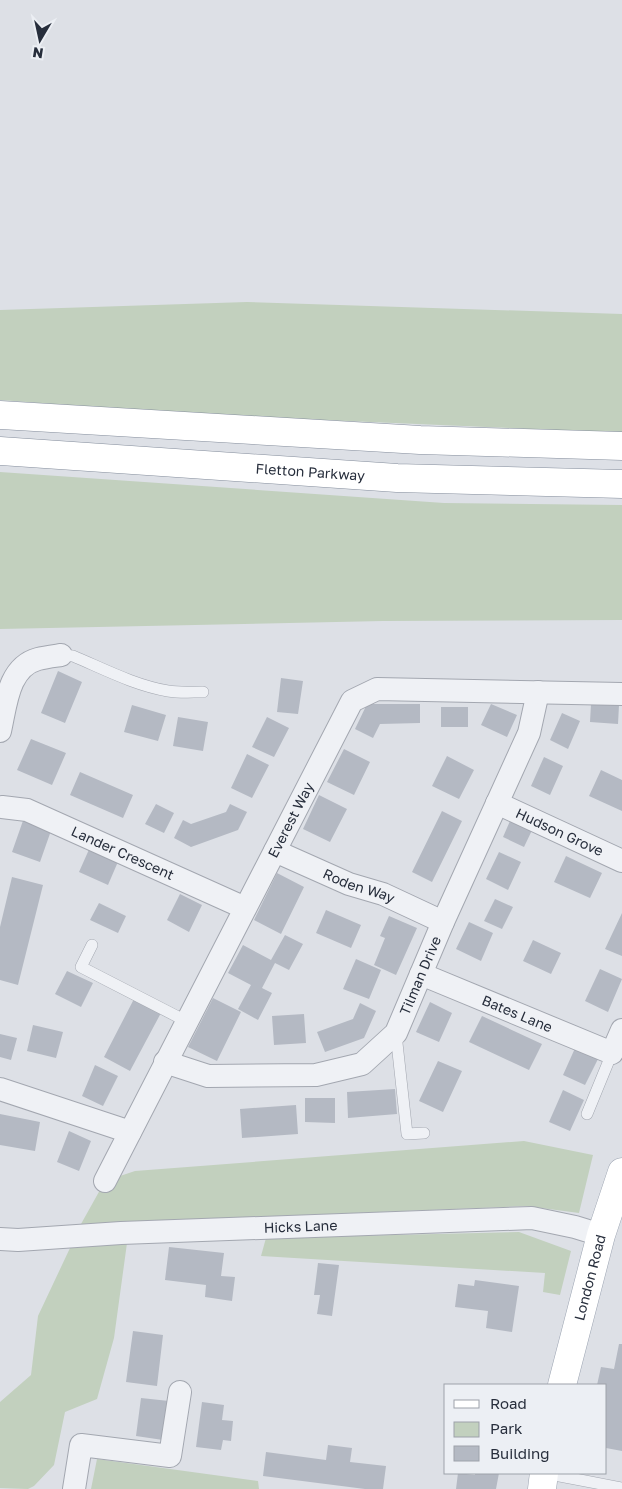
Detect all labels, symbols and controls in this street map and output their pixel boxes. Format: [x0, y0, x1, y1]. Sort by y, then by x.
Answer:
north arrow [15, 15, 65, 65]
text: N [31, 44, 44, 63]
street label: Fletton Parkway [255, 459, 366, 484]
street label: Everest Way [264, 779, 317, 860]
street label: Hudson Grove [513, 804, 606, 859]
street label: Lander Crescent [69, 822, 177, 883]
street label: Roden Way [321, 865, 398, 906]
street label: Tilman Drive [396, 933, 444, 1017]
street label: Bates Lane [480, 991, 555, 1035]
street label: Hicks Lane [263, 1216, 338, 1236]
street label: London Road [570, 1233, 609, 1322]
legend [444, 1384, 607, 1474]
text: Road [490, 1394, 527, 1412]
text: Park [490, 1419, 523, 1437]
text: Building [490, 1444, 550, 1462]

